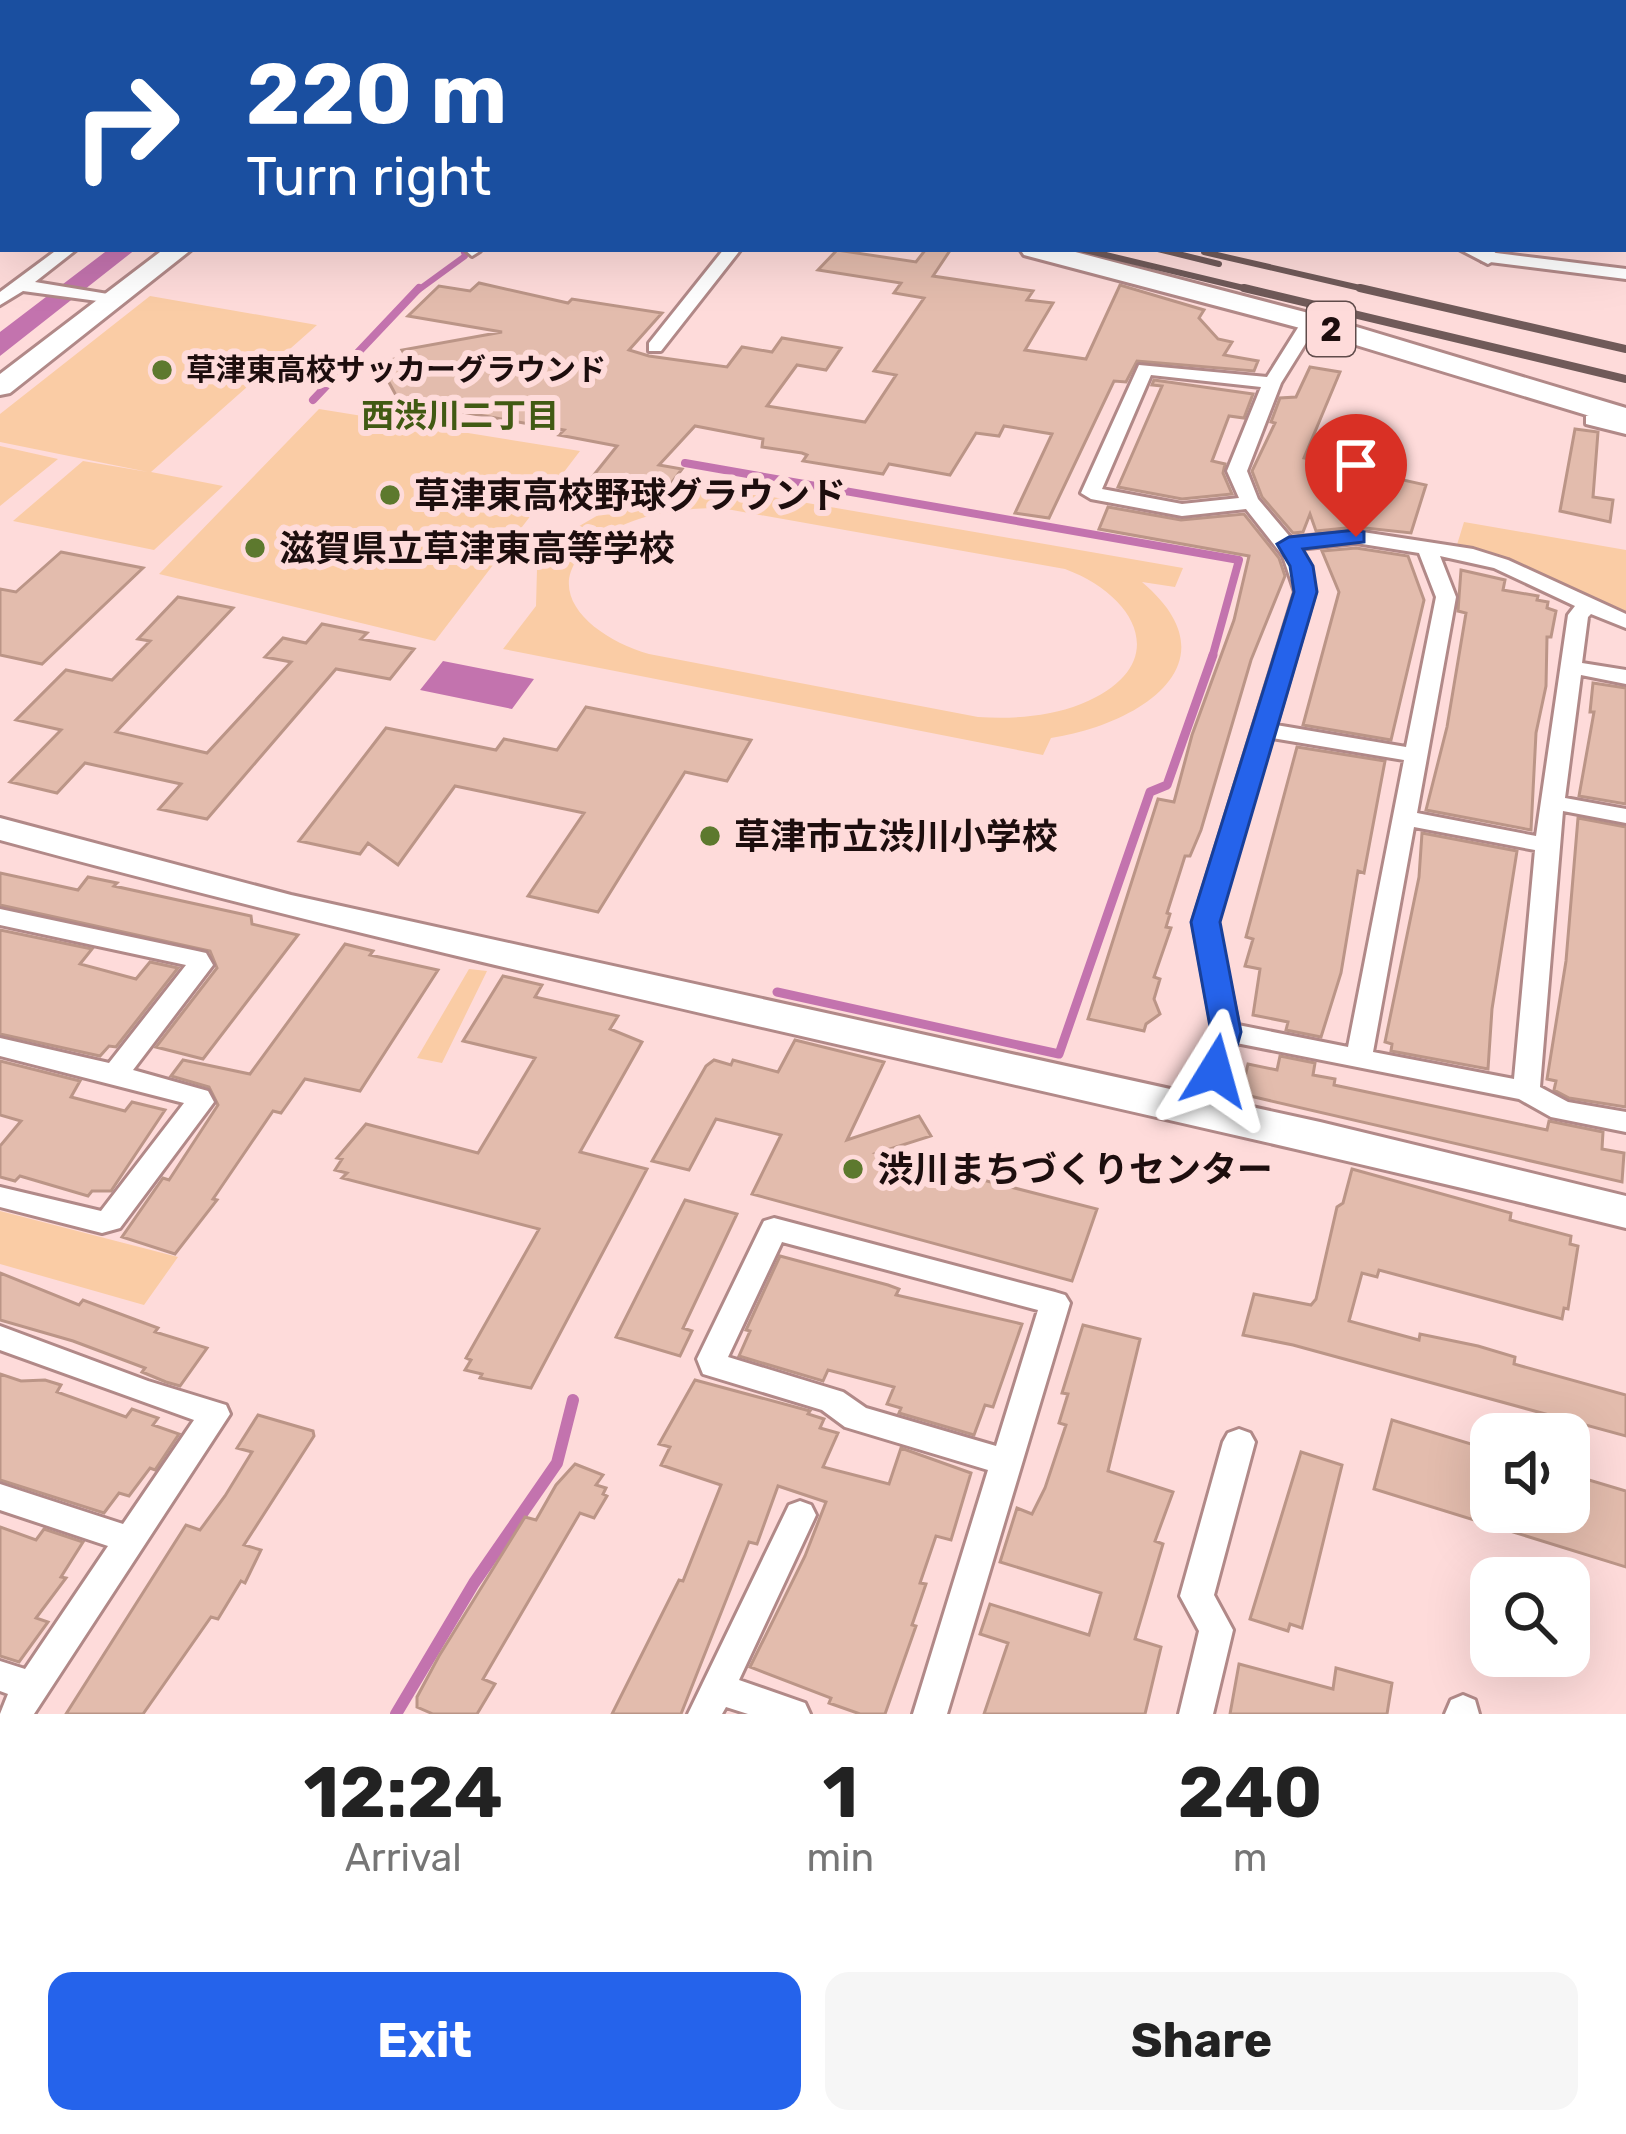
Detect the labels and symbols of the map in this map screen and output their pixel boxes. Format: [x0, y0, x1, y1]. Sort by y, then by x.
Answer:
road number: 2 [1307, 302, 1355, 356]
place label: 草津東高校サッカーグラウンド [186, 352, 606, 388]
marker: 草津東高校サッカーグラウンド [149, 357, 175, 383]
district label: 西渋川二丁目 [361, 396, 559, 435]
pin [1305, 414, 1407, 537]
place label: 草津東高校野球グラウンド [414, 474, 846, 517]
marker: 草津東高校野球グラウンド [377, 482, 403, 508]
place label: 滋賀県立草津東高等学校 [279, 527, 675, 570]
marker: 滋賀県立草津東高等学校 [242, 535, 268, 561]
place label: 草津市立渋川小学校 [734, 815, 1058, 858]
marker: 草津市立渋川小学校 [697, 823, 723, 849]
position arrow [1152, 1008, 1278, 1134]
place label: 渋川まちづくりセンター [877, 1148, 1273, 1191]
marker: 渋川まちづくりセンター [840, 1156, 866, 1182]

